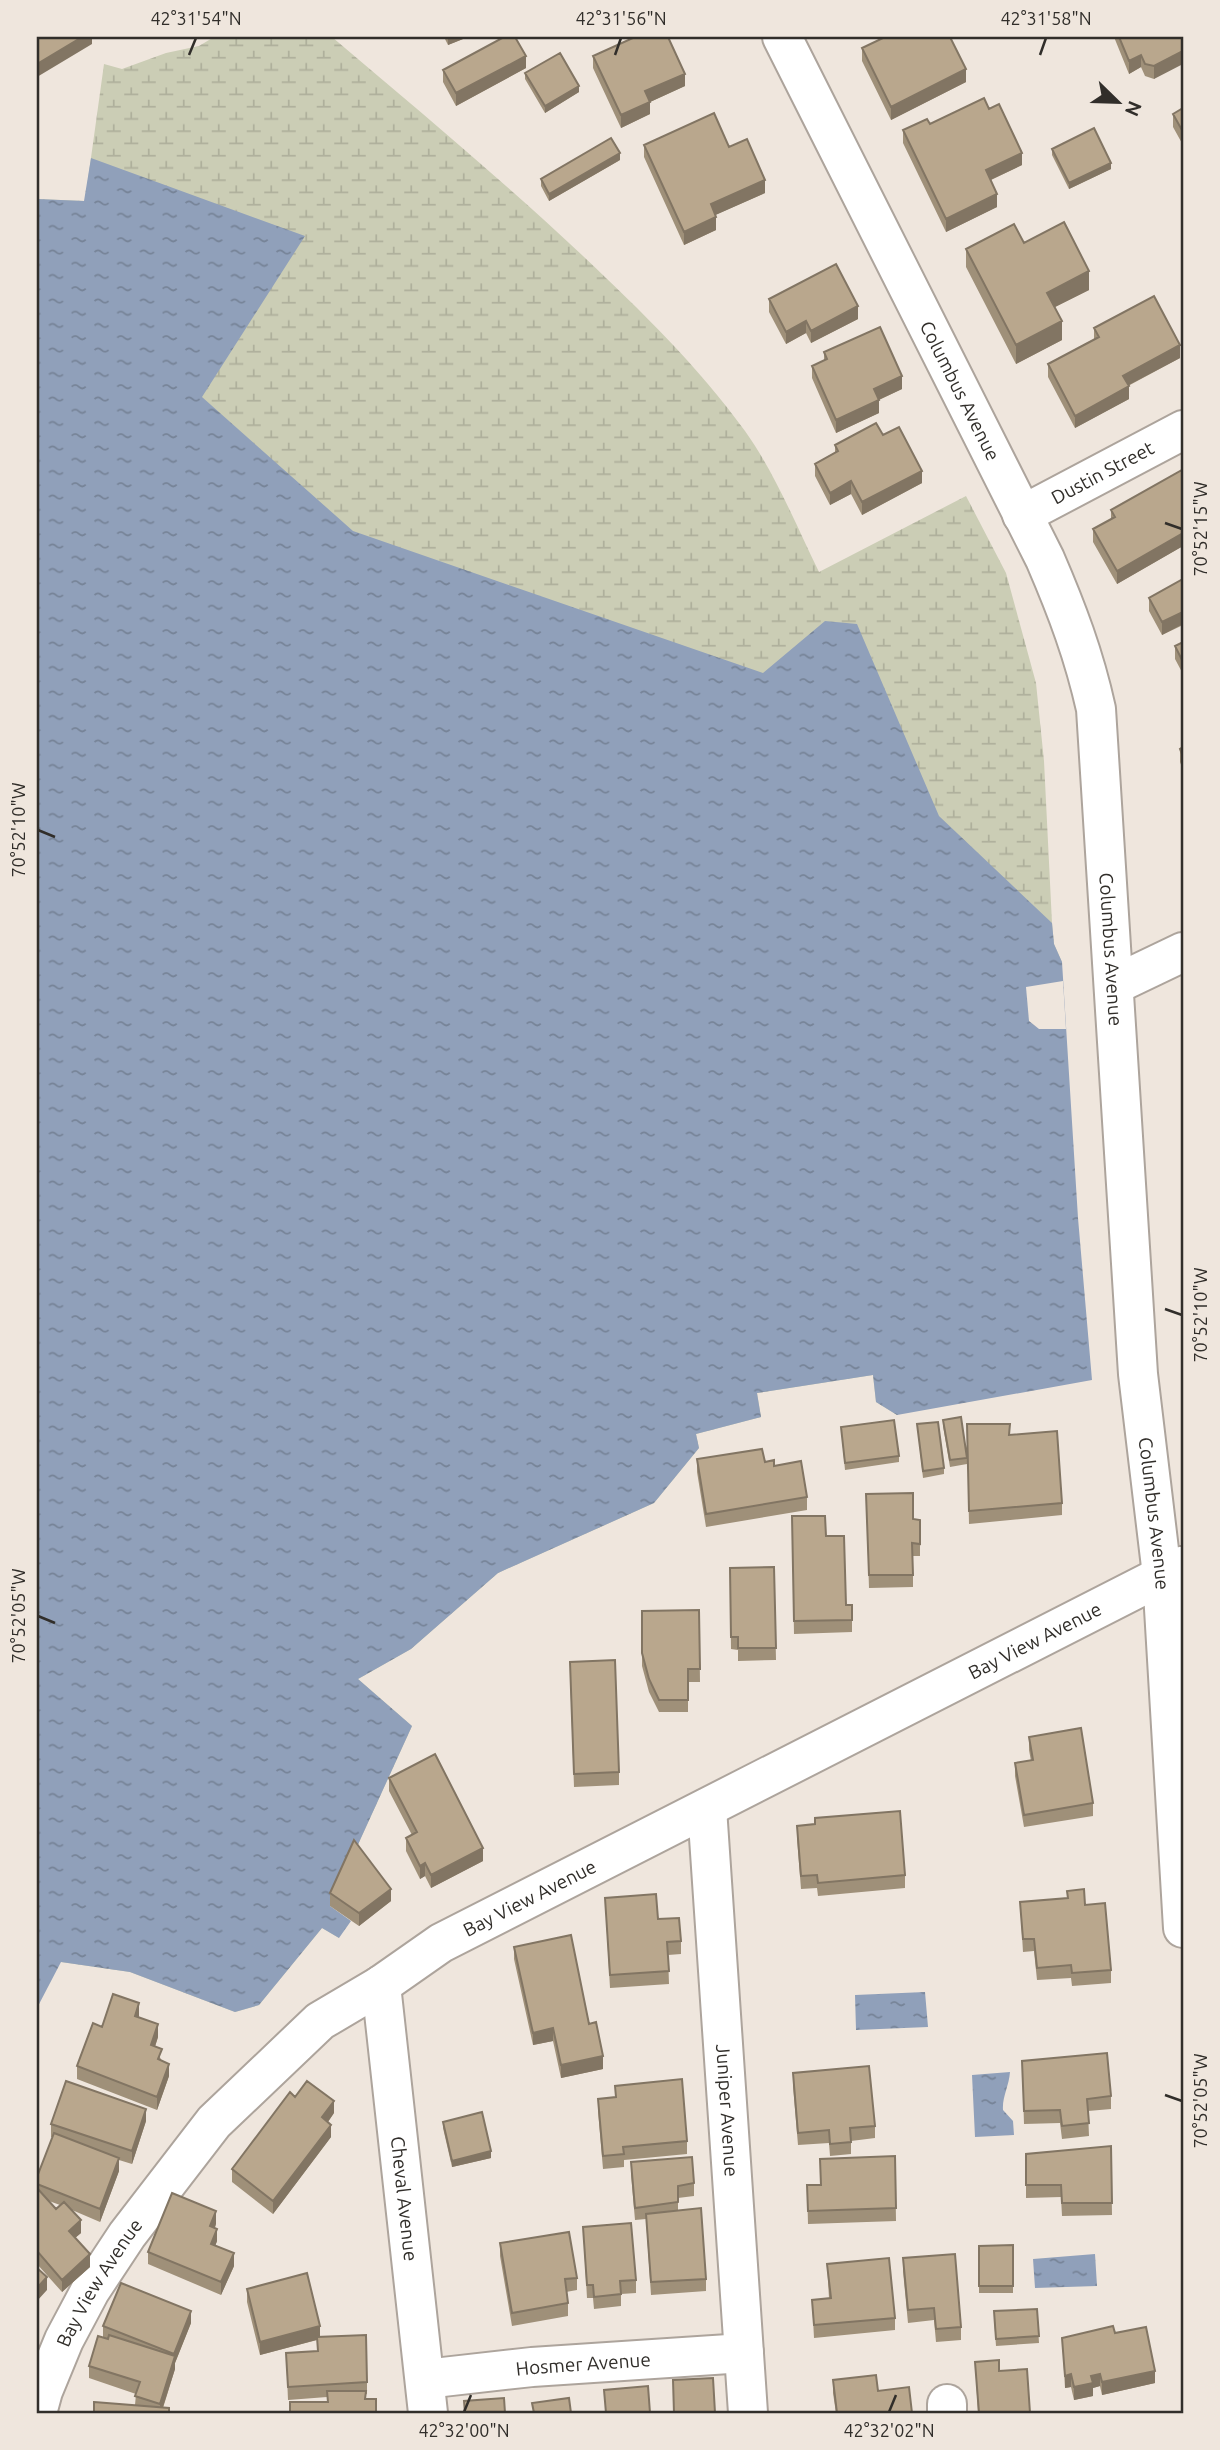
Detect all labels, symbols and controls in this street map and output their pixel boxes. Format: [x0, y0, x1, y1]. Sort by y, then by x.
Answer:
text: 42°31'54"N [150, 8, 242, 28]
text: 42°31'56"N [575, 8, 667, 28]
text: 42°31'58"N [1000, 8, 1092, 28]
north arrow [1084, 66, 1154, 136]
text: N [1121, 98, 1147, 119]
street label: Columbus Avenue [916, 317, 1005, 464]
street label: Dustin Street [1047, 436, 1158, 509]
text: 70°52'15"W [1190, 481, 1210, 577]
text: 70°52'10"W [8, 782, 28, 878]
street label: Columbus Avenue [1095, 872, 1127, 1027]
text: 70°52'10"W [1190, 1267, 1210, 1363]
street label: Columbus Avenue [1135, 1436, 1174, 1591]
text: 70°52'05"W [8, 1568, 28, 1664]
street label: Bay View Avenue [965, 1597, 1105, 1684]
street label: Bay View Avenue [459, 1855, 600, 1941]
street label: Juniper Avenue [712, 2043, 743, 2177]
text: 70°52'05"W [1190, 2053, 1210, 2149]
street label: Cheval Avenue [387, 2135, 422, 2262]
street label: Bay View Avenue [51, 2214, 146, 2350]
street label: Hosmer Avenue [515, 2348, 651, 2380]
text: 42°32'00"N [418, 2420, 510, 2440]
text: 42°32'02"N [843, 2420, 935, 2440]

